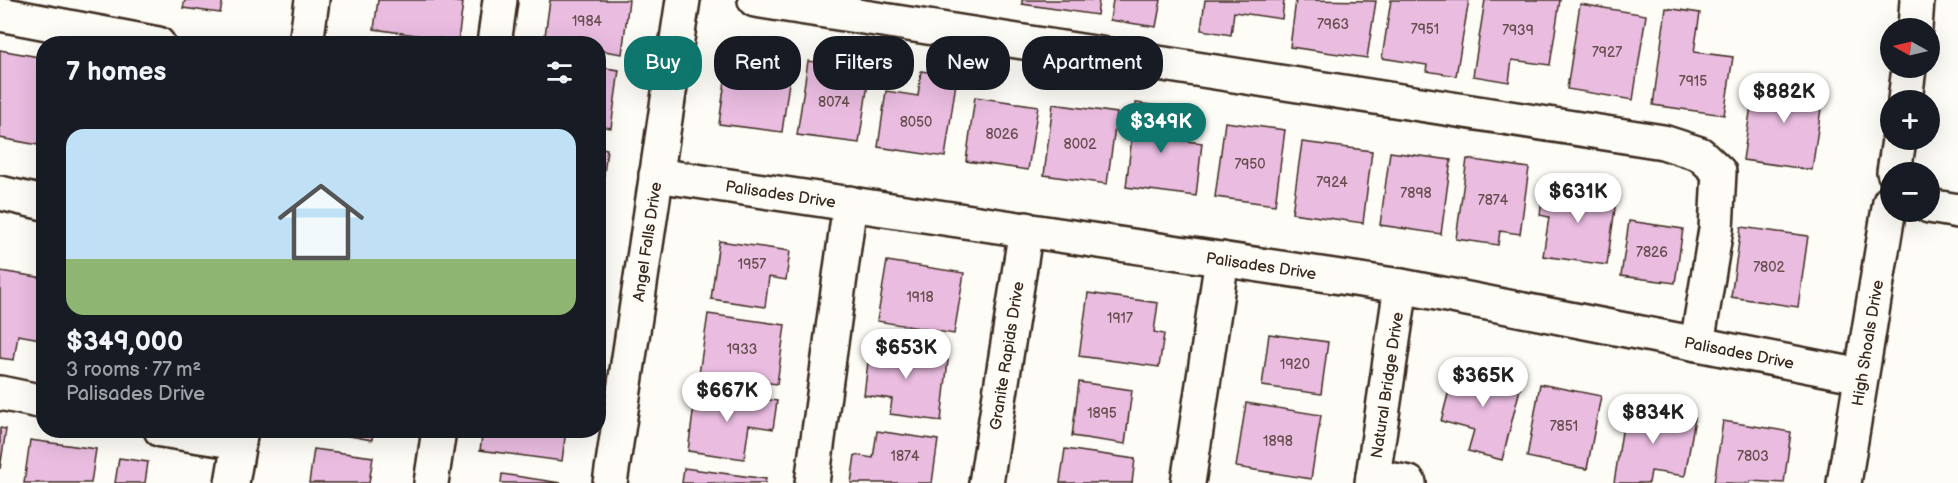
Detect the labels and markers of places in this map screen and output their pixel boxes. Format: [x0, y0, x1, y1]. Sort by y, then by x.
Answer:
pin: $882K [1742, 73, 1826, 124]
pin: $349K [1119, 103, 1203, 154]
pin: $631K [1536, 173, 1620, 224]
pin: $653K [864, 329, 948, 380]
pin: $365K [1441, 357, 1525, 408]
pin: $667K [685, 372, 769, 423]
pin: $834K [1611, 394, 1695, 445]

